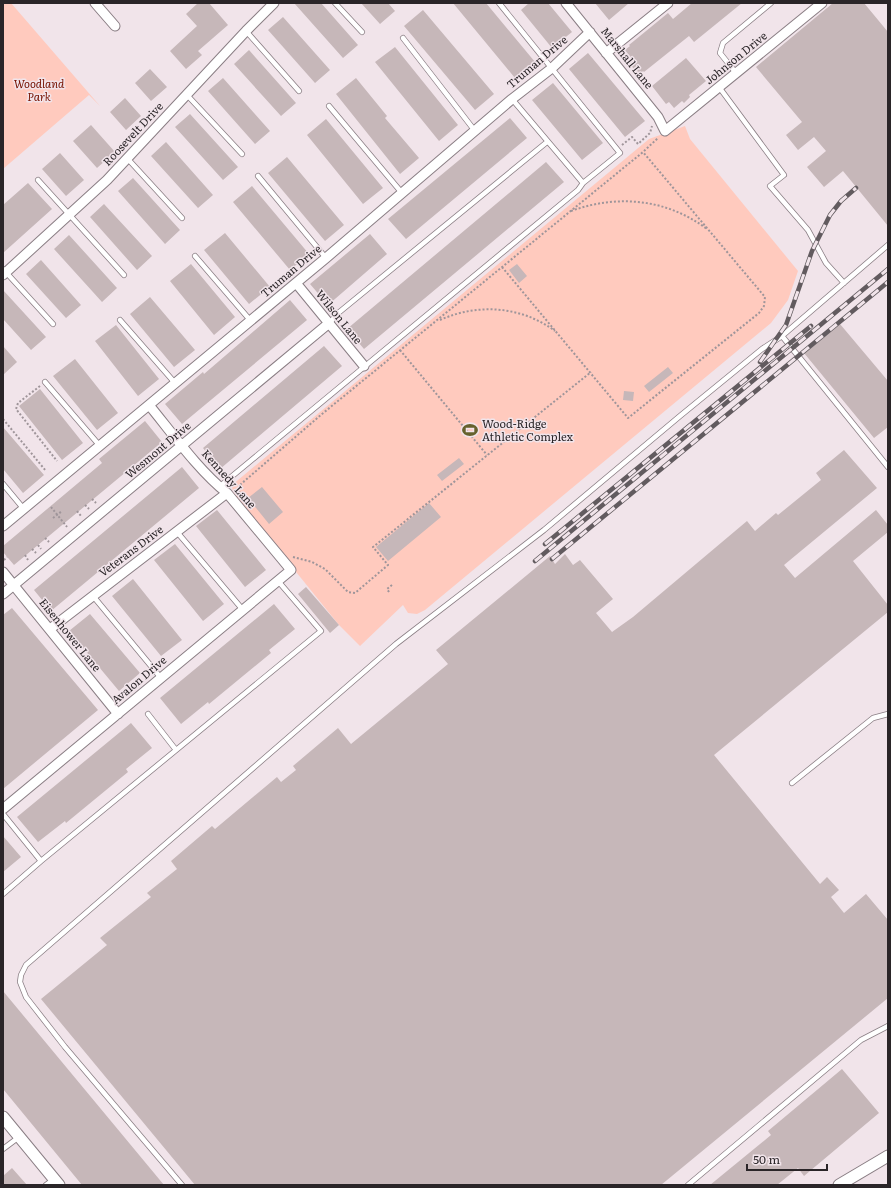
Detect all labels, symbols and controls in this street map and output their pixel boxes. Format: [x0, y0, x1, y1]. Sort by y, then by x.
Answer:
street label: Marshall Lane [598, 23, 658, 92]
street label: Johnson Drive [701, 27, 770, 87]
street label: Truman Drive [503, 31, 570, 91]
park label: Woodland Park [14, 75, 65, 104]
street label: Roosevelt Drive [99, 98, 166, 169]
street label: Truman Drive [257, 240, 324, 300]
street label: Wilson Lane [313, 286, 367, 347]
place label: Wood-Ridge Athletic Complex [482, 415, 574, 444]
street label: Wesmont Drive [121, 417, 194, 481]
sports icon: Wood-Ridge Athletic Complex [461, 421, 479, 439]
street label: Kennedy Lane [199, 445, 261, 512]
street label: Veterans Drive [95, 521, 166, 580]
street label: Eisenhower Lane [36, 594, 106, 675]
street label: Avalon Drive [107, 651, 170, 707]
scale bar [747, 1146, 827, 1172]
text: 50 m [753, 1150, 780, 1168]

